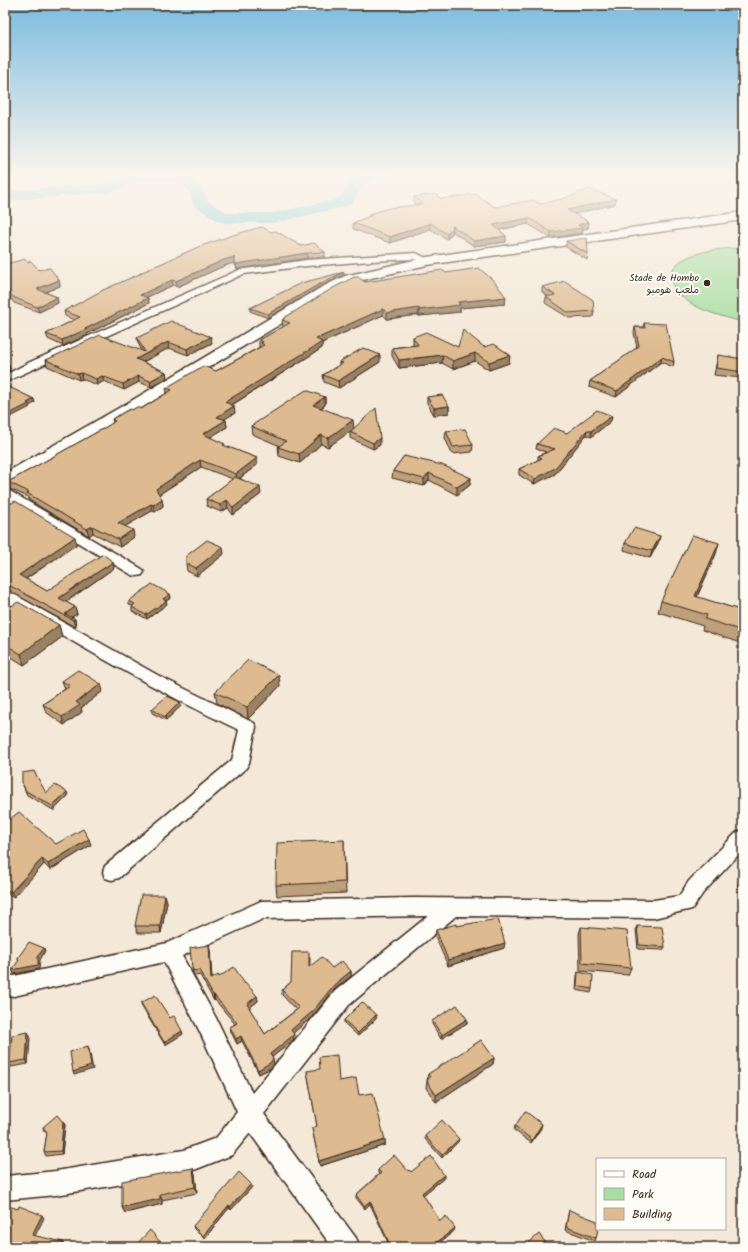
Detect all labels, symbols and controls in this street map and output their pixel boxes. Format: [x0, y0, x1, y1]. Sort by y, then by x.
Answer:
place label: Stade de Hombo ملعب هومبو [629, 270, 699, 298]
marker: Stade de Hombo ملعب هومبو [702, 278, 712, 288]
legend [596, 1158, 726, 1230]
text: Road [632, 1165, 657, 1184]
text: Park [632, 1185, 654, 1204]
text: Building [632, 1205, 672, 1224]

